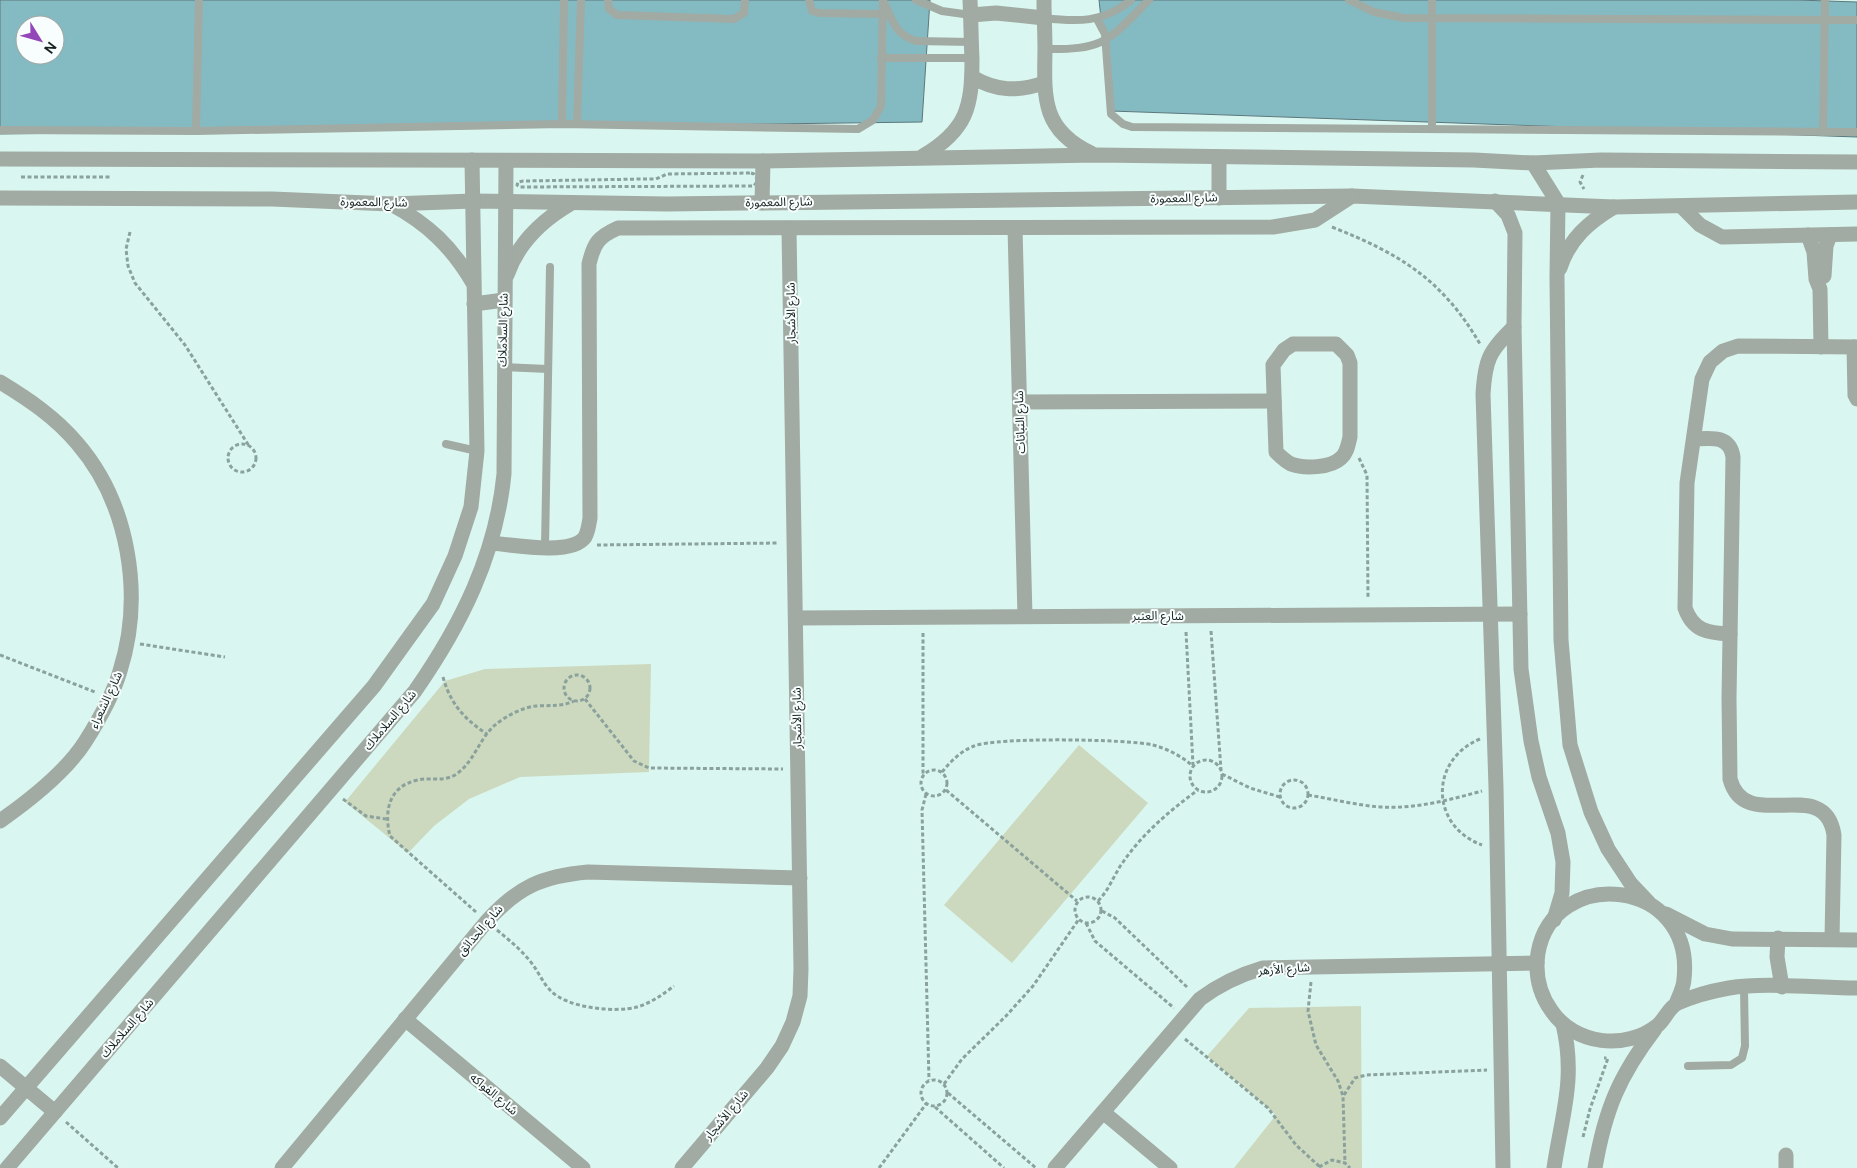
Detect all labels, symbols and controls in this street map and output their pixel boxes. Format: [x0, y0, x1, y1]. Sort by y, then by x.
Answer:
north arrow [15, 15, 65, 65]
text: N [40, 38, 61, 57]
street label: شارع المعمورة [1150, 189, 1218, 208]
street label: شارع المعمورة [340, 193, 408, 212]
street label: شارع المعمورة [745, 193, 813, 212]
street label: شارع الأشجار [782, 282, 801, 345]
street label: شارع السلاملاك [494, 293, 513, 367]
street label: شارع النباتات [1011, 390, 1030, 454]
street label: شارع العنبر [1131, 608, 1184, 625]
street label: شارع الشعراء [86, 669, 127, 732]
street label: شارع السلاملاك [360, 687, 421, 754]
street label: شارع الأشجار [788, 687, 807, 750]
street label: شارع الحدائق [454, 901, 507, 959]
street label: شارع الأزهر [1257, 959, 1311, 980]
street label: شارع السلاملاك [97, 995, 158, 1062]
street label: شارع الفواكه [466, 1069, 521, 1119]
street label: شارع الأشجار [700, 1086, 753, 1145]

